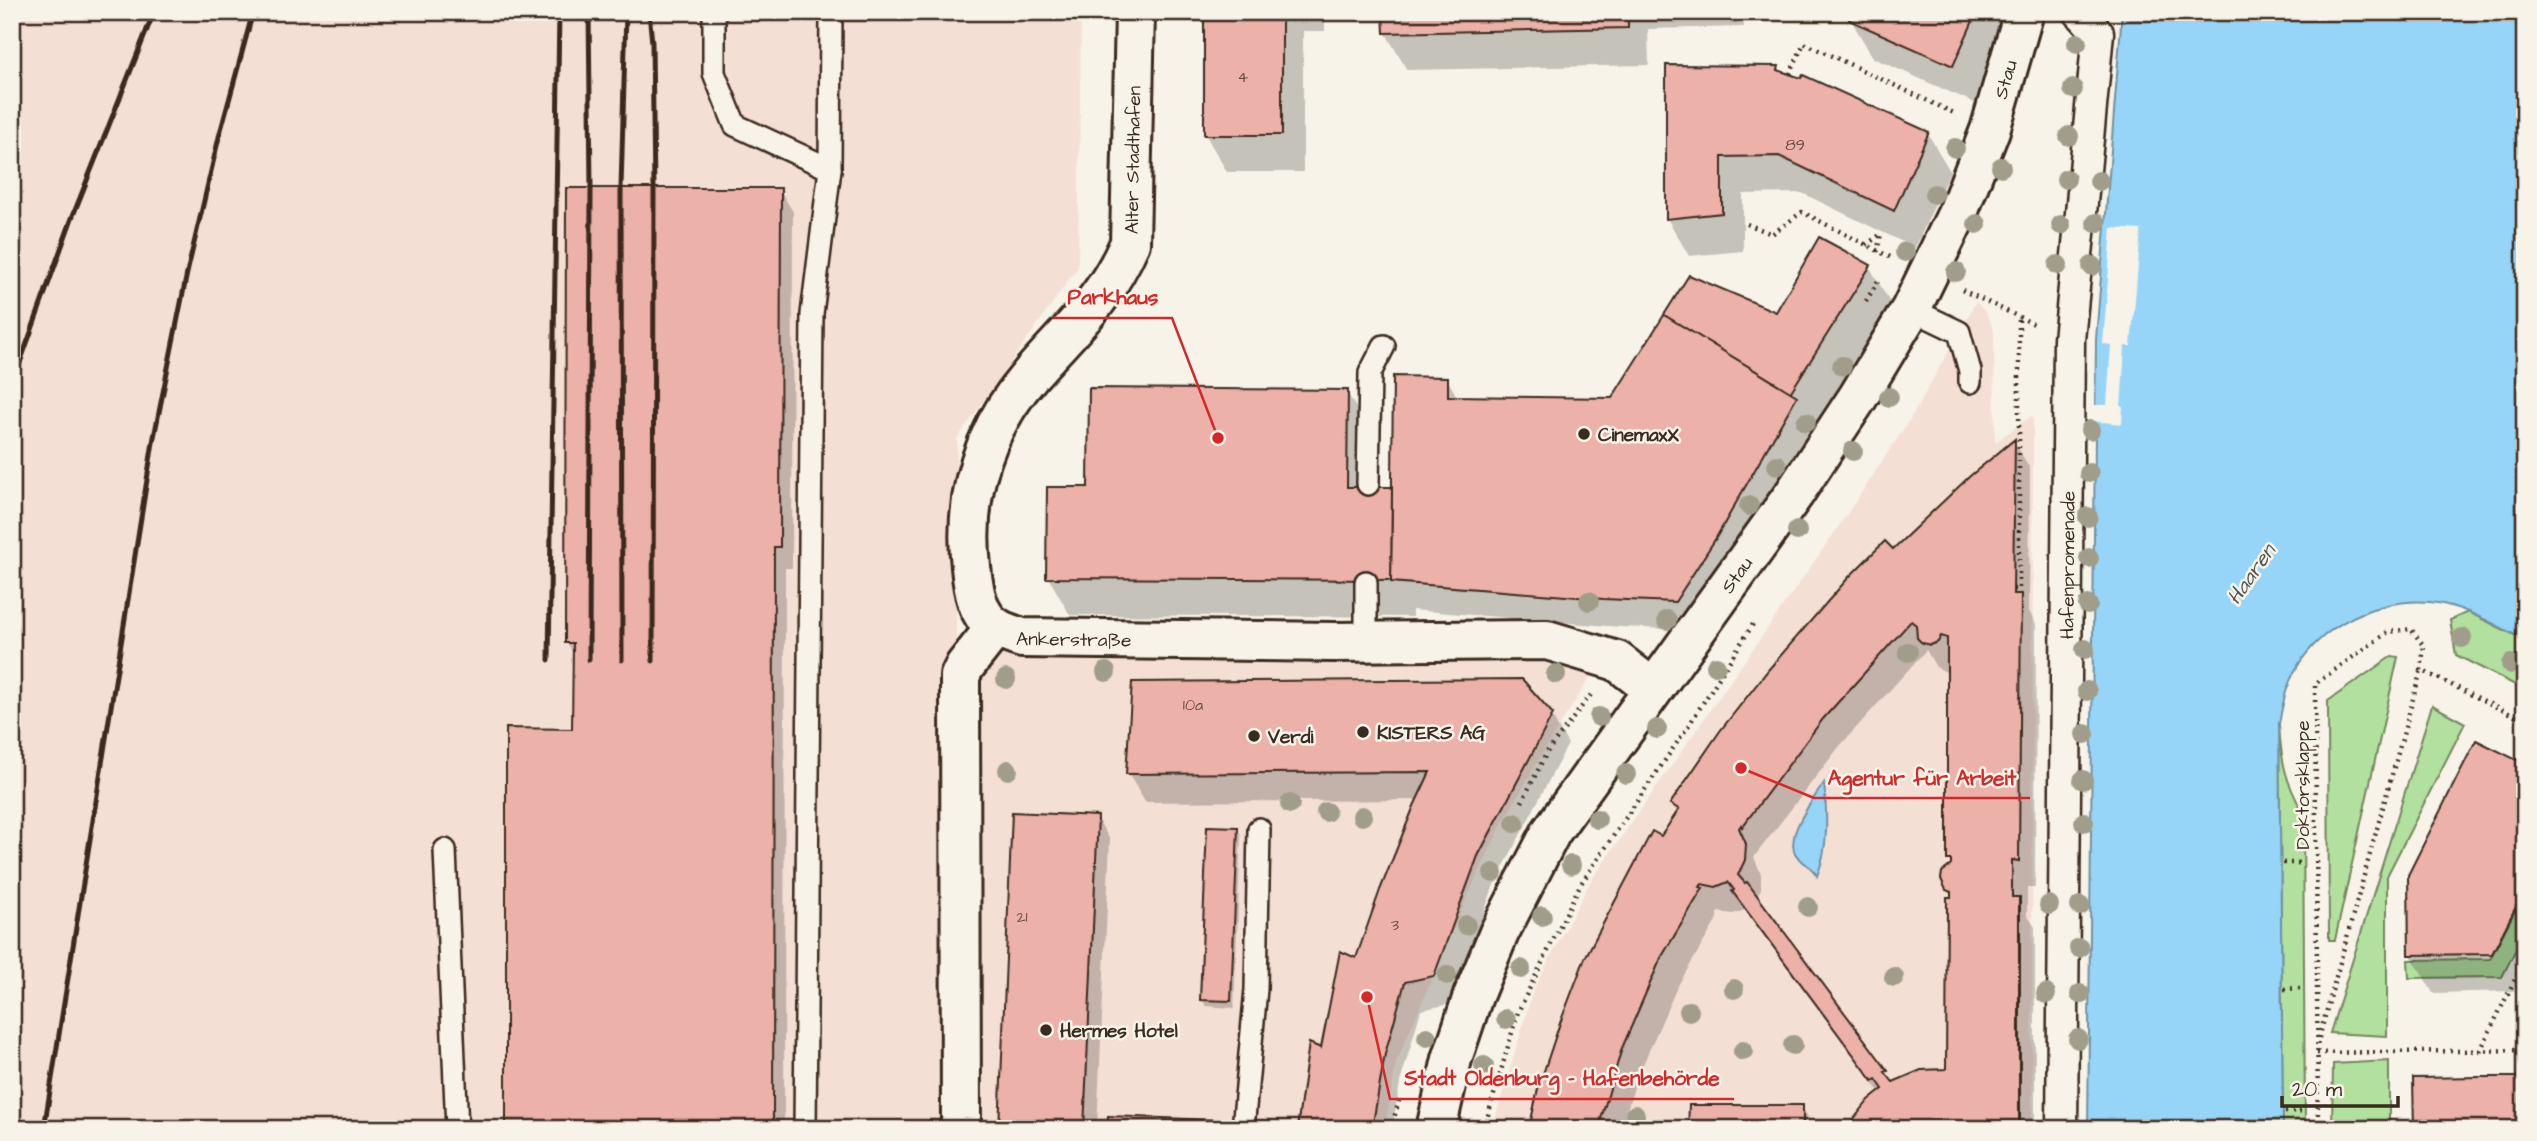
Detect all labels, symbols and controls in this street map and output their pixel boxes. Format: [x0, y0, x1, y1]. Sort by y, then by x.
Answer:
street label: Stau [1988, 57, 2025, 102]
house number: 4 [1238, 66, 1249, 88]
street label: Alter Stadthafen [1119, 86, 1148, 234]
house number: 89 [1785, 134, 1805, 156]
callout: Parkhaus [1053, 276, 1172, 318]
text: Parkhaus [1068, 283, 1159, 312]
place label: CinemaxX [1598, 422, 1680, 449]
marker: CinemaxX [1576, 426, 1592, 442]
street label: Hafenpromenade [2054, 491, 2083, 639]
water label: Haaren [2220, 537, 2284, 610]
street label: Stau [1715, 551, 1760, 599]
street label: Ankerstraße [1016, 626, 1132, 654]
house number: 10a [1183, 694, 1203, 716]
place label: KISTERS AG [1377, 720, 1486, 747]
street label: Doktorsklappe [2290, 721, 2317, 849]
place label: Verdi [1267, 724, 1313, 751]
marker: KISTERS AG [1355, 724, 1371, 740]
marker: Verdi [1246, 728, 1262, 744]
callout: Agentur für Arbeit [1814, 756, 2030, 798]
text: Agentur für Arbeit [1828, 764, 2017, 795]
house number: 21 [1016, 906, 1028, 928]
house number: 3 [1391, 914, 1399, 936]
place label: Hermes Hotel [1060, 1018, 1178, 1045]
marker: Hermes Hotel [1038, 1022, 1054, 1038]
callout: Stadt Oldenburg - Hafenbehörde [1390, 1057, 1734, 1099]
text: Stadt Oldenburg - Hafenbehörde [1403, 1064, 1720, 1095]
scale bar [2282, 1064, 2397, 1108]
text: 20 m [2292, 1075, 2343, 1104]

